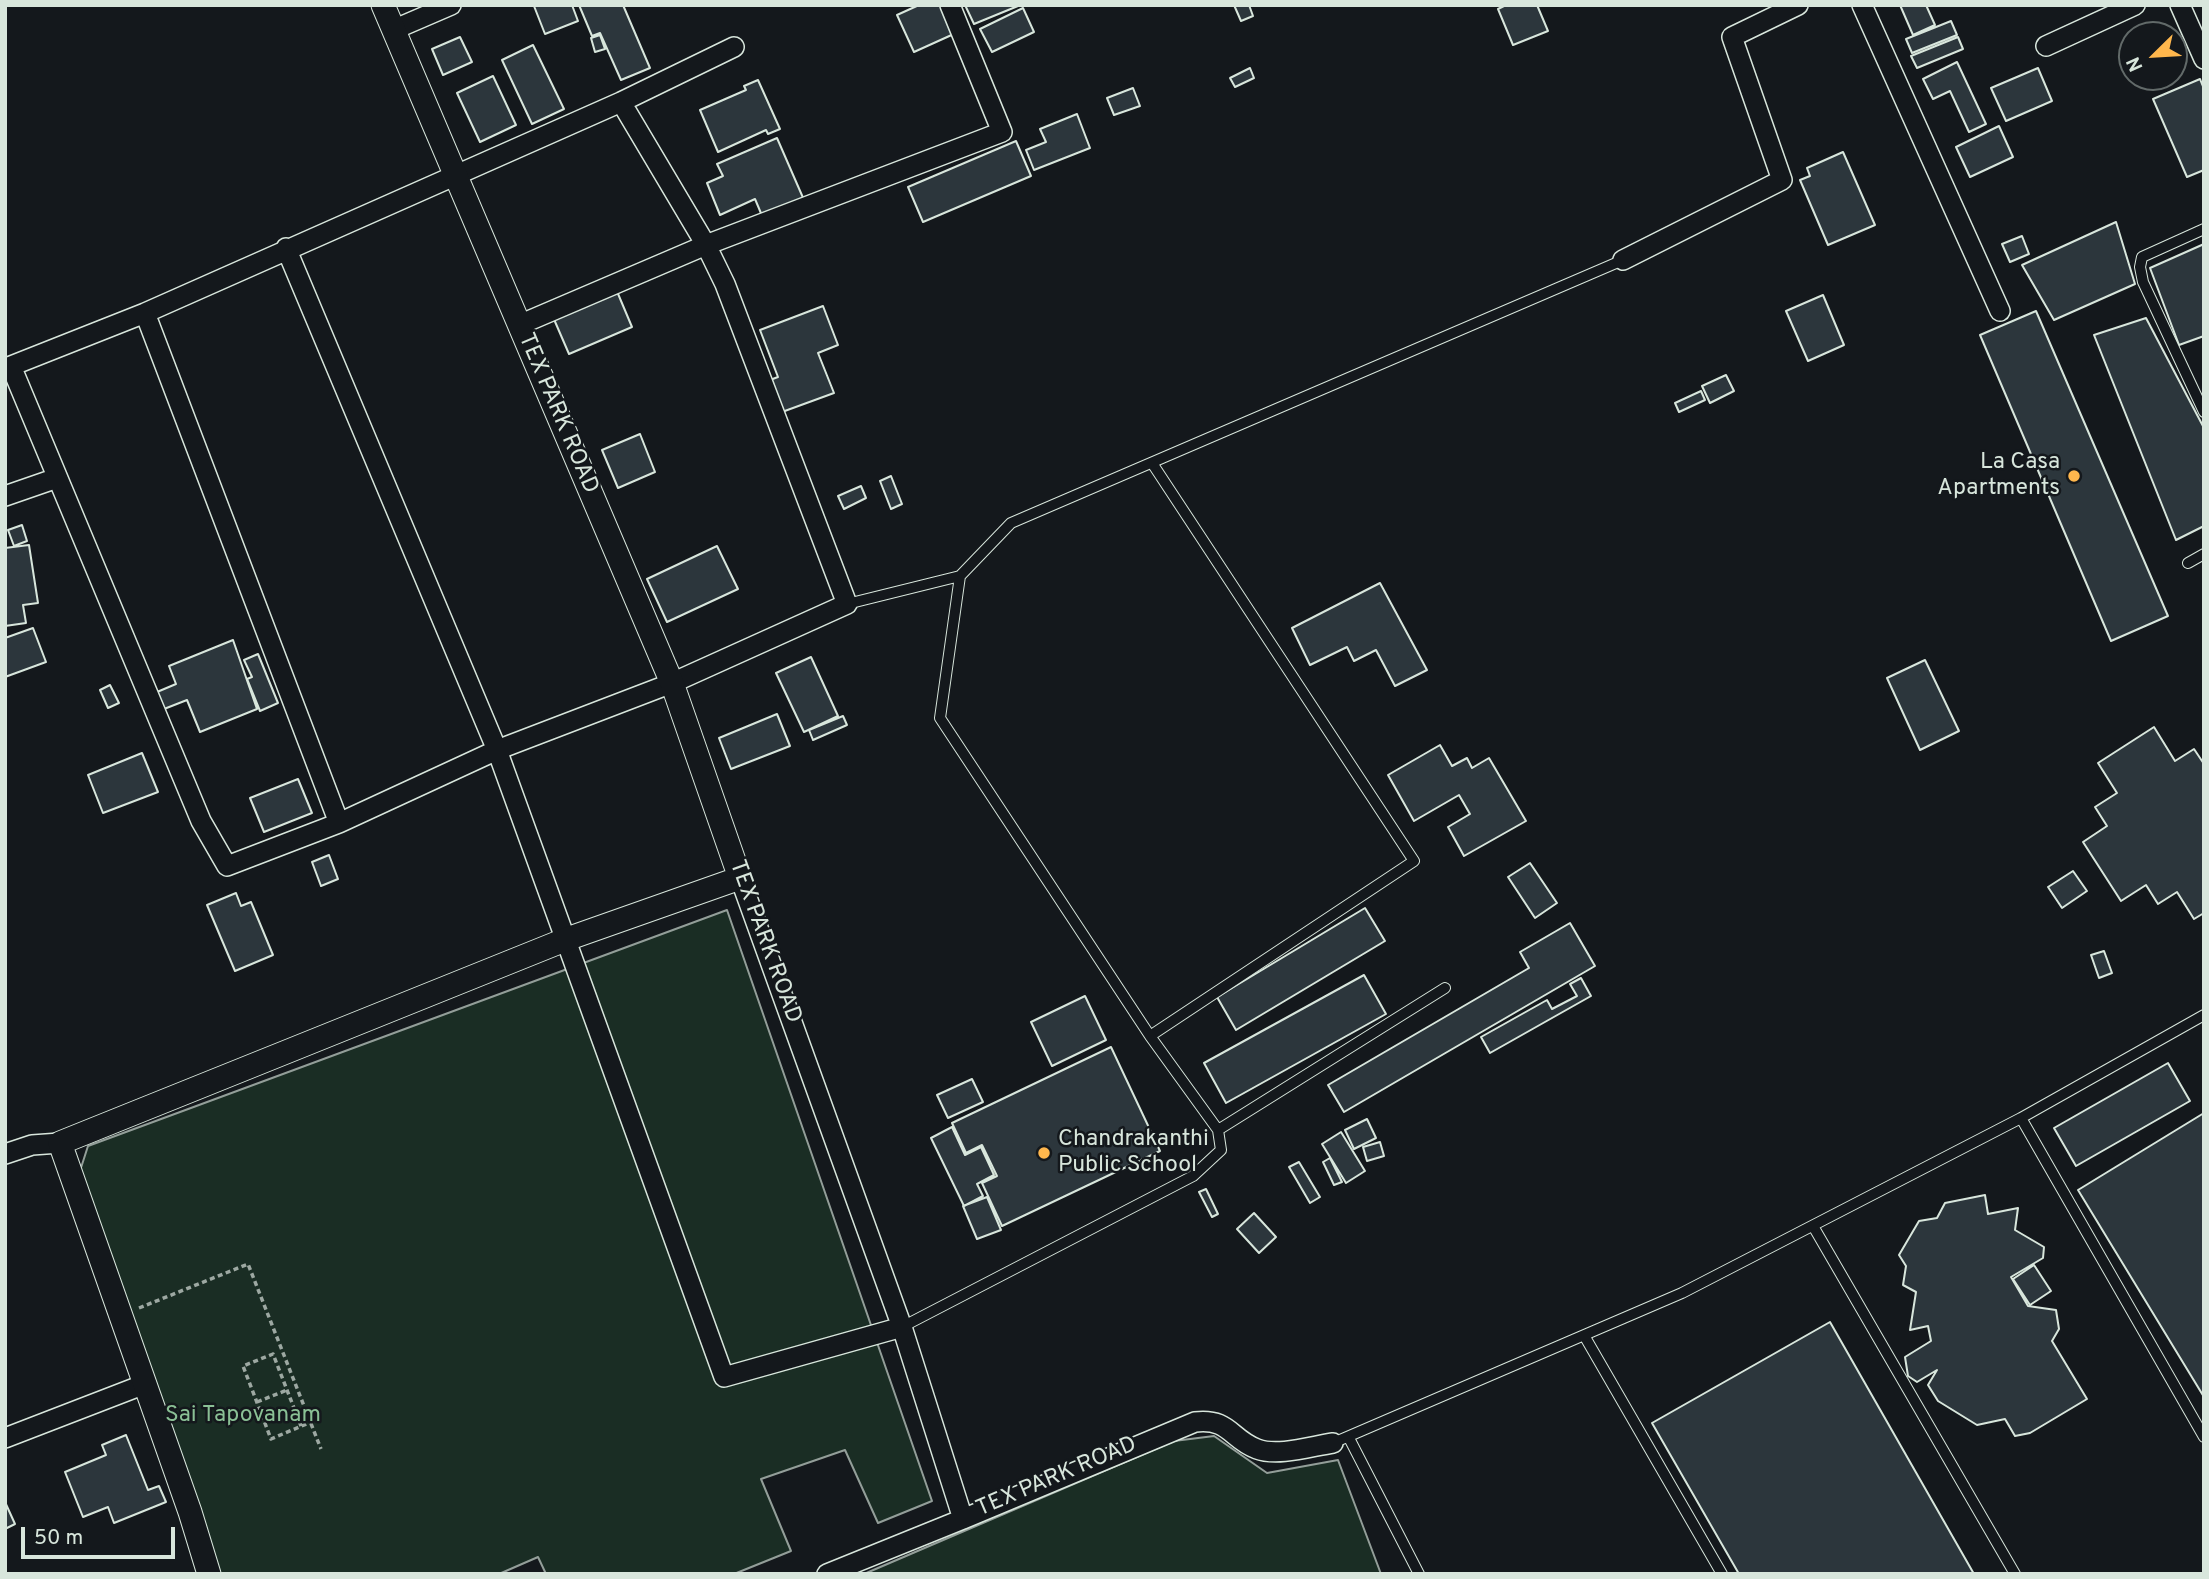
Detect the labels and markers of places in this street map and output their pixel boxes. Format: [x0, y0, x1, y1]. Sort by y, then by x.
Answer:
place label: La Casa Apartments [1937, 449, 2060, 503]
marker: La Casa Apartments [2066, 468, 2082, 484]
place label: Chandrakanthi Public School [1058, 1126, 1209, 1180]
marker: Chandrakanthi Public School [1036, 1145, 1052, 1161]

